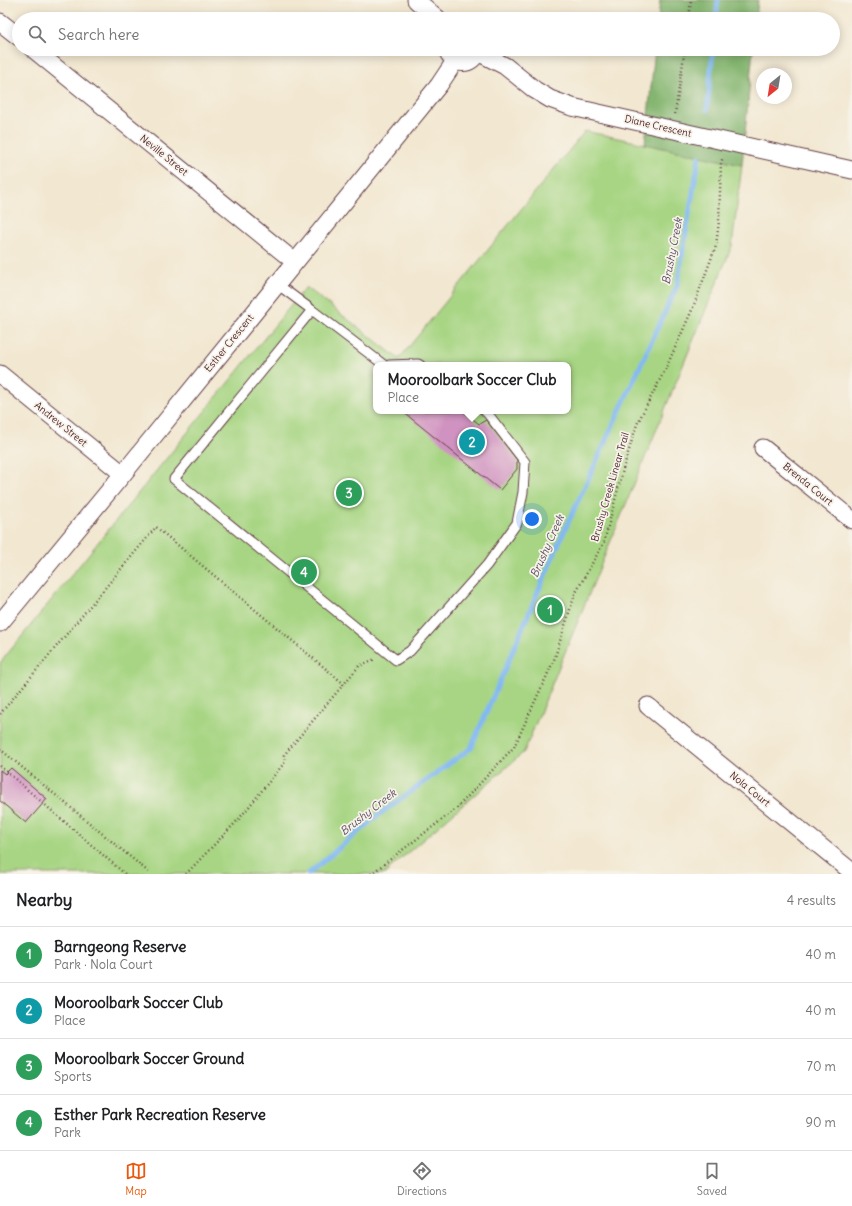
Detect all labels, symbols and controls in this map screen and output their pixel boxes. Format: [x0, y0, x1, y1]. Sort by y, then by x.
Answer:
search box [12, 12, 840, 56]
icon: search [26, 23, 48, 45]
text: Search here [58, 25, 139, 44]
north arrow [756, 68, 792, 104]
street label: Diane Crescent [623, 112, 693, 140]
street label: Neville Street [137, 132, 191, 179]
water label: Brushy Creek [659, 215, 686, 285]
street label: Esther Crescent [202, 311, 257, 375]
popup [373, 362, 571, 414]
text: Mooroolbark Soccer Club [388, 370, 556, 389]
text: Place [388, 389, 419, 406]
street label: Andrew Street [32, 399, 91, 450]
pin: 2 [459, 427, 485, 457]
street label: Brushy Creek Linear Trail [588, 431, 632, 543]
street label: Brenda Court [780, 460, 836, 509]
pin: 3 [336, 478, 362, 508]
your location [522, 509, 542, 529]
water label: Brushy Creek [527, 511, 568, 579]
pin: 4 [291, 557, 317, 587]
pin: 1 [537, 595, 563, 625]
street label: Nola Court [727, 769, 773, 810]
water label: Brushy Creek [337, 785, 400, 838]
text: Nearby [16, 889, 72, 911]
text: 4 results [787, 892, 836, 909]
text: Barngeong Reserve [54, 937, 186, 956]
text: 1 [26, 946, 32, 963]
text: 40 m [805, 946, 836, 963]
text: Park · Nola Court [54, 956, 153, 973]
text: Mooroolbark Soccer Club [54, 993, 223, 1012]
text: 2 [25, 1002, 33, 1019]
text: 40 m [805, 1002, 836, 1019]
text: Place [54, 1012, 85, 1029]
text: Mooroolbark Soccer Ground [54, 1049, 244, 1068]
text: 3 [25, 1058, 33, 1075]
text: 70 m [807, 1058, 836, 1075]
text: Sports [54, 1068, 92, 1085]
text: Esther Park Recreation Reserve [54, 1105, 266, 1124]
text: 4 [25, 1114, 33, 1131]
text: 90 m [805, 1114, 836, 1131]
text: Park [54, 1124, 81, 1141]
tab: Map [125, 1160, 147, 1198]
tab: Directions [397, 1160, 447, 1198]
tab: Saved [697, 1160, 727, 1198]

